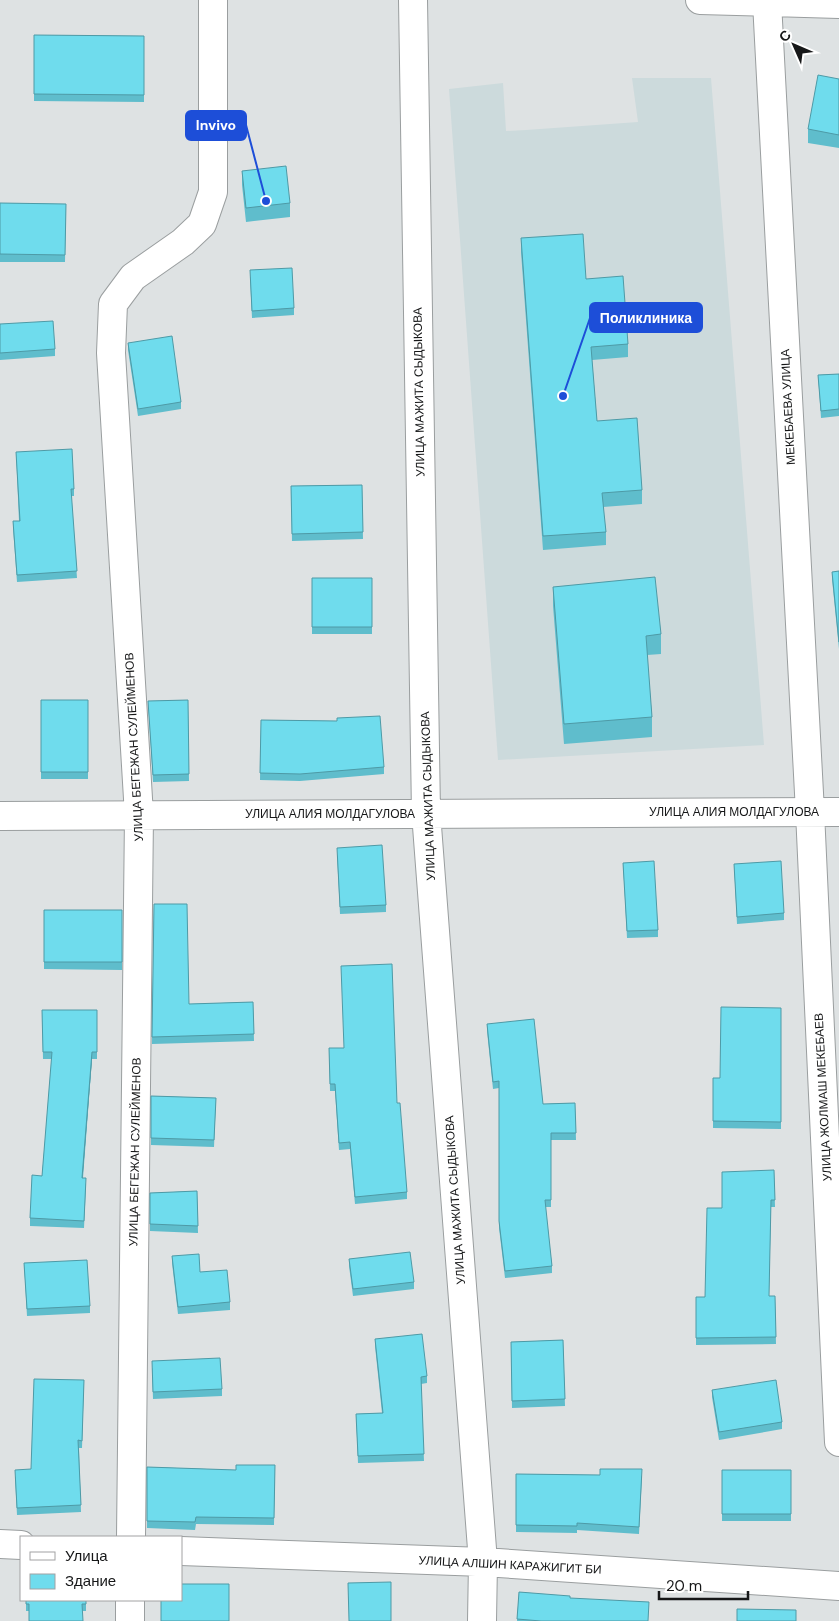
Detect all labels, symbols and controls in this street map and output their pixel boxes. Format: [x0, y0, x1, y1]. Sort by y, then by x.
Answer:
north arrow [769, 20, 819, 70]
text: С [775, 26, 795, 46]
callout: Invivo [186, 111, 246, 140]
text: Invivo [196, 116, 236, 134]
callout: Поликлиника [590, 303, 702, 332]
street label: УЛИЦА МАЖИТА СЫДЫКОВА [410, 307, 428, 477]
text: Поликлиника [600, 309, 692, 327]
street label: МЕКЕБАЕВА УЛИЦА [777, 349, 799, 465]
street label: УЛИЦА БЕГЕЖАН СУЛЕЙМЕНОВ [121, 652, 147, 842]
street label: УЛИЦА МАЖИТА СЫДЫКОВА [417, 711, 439, 881]
street label: УЛИЦА АЛИЯ МОЛДАГУЛОВА [649, 804, 819, 820]
street label: УЛИЦА АЛИЯ МОЛДАГУЛОВА [245, 806, 415, 822]
street label: УЛИЦА ЖОЛМАШ МЕКЕБАЕВ [811, 1012, 835, 1182]
street label: УЛИЦА БЕГЕЖАН СУЛЕЙМЕНОВ [125, 1057, 145, 1247]
street label: УЛИЦА МАЖИТА СЫДЫКОВА [441, 1115, 469, 1285]
legend [20, 1536, 182, 1601]
text: Улица [65, 1546, 108, 1566]
street label: УЛИЦА АЛШИН КАРАЖИГИТ БИ [418, 1552, 602, 1578]
scale bar [659, 1568, 748, 1600]
text: Здание [65, 1571, 116, 1591]
text: 20 m [666, 1576, 702, 1596]

